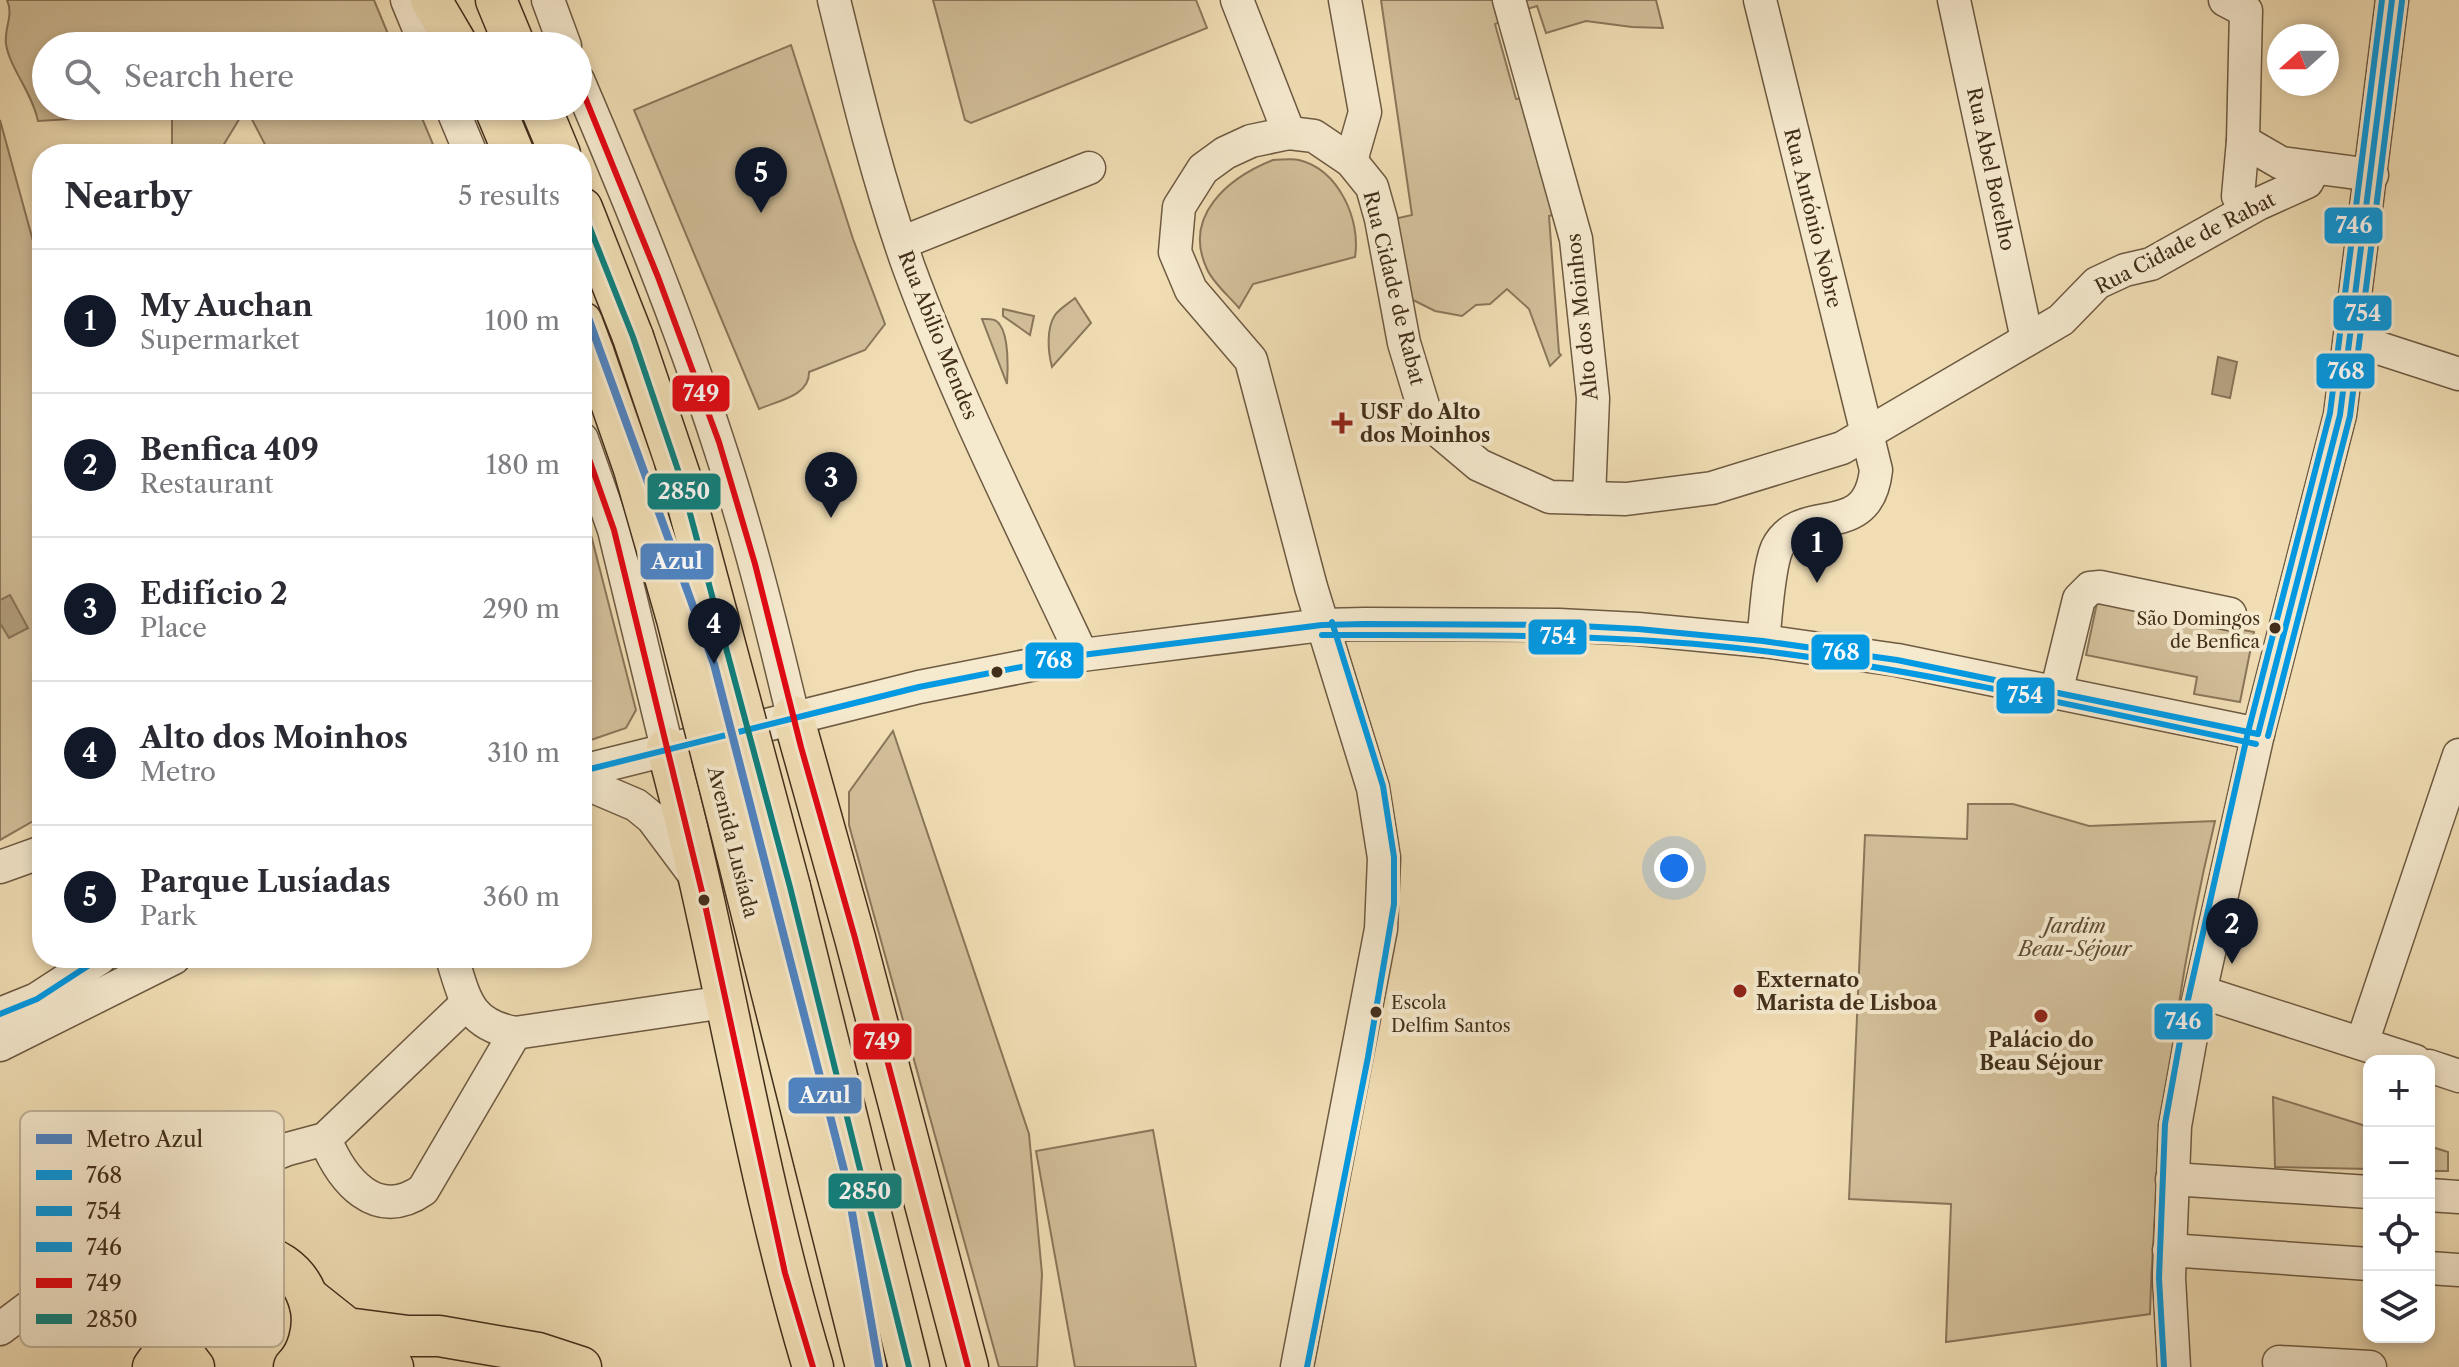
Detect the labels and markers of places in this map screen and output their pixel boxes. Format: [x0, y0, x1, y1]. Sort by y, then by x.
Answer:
pin: 5 [735, 147, 787, 213]
place label: USF do Alto dos Moinhos [1360, 400, 1490, 447]
marker: USF do Alto dos Moinhos [1331, 412, 1353, 434]
pin: 3 [805, 452, 857, 518]
pin: 1 [1791, 517, 1843, 583]
pin: 4 [688, 598, 740, 664]
place label: São Domingos de Benfica [2137, 608, 2260, 653]
marker: São Domingos de Benfica [2267, 620, 2283, 636]
unlabelled marker [989, 664, 1005, 680]
unlabelled marker [696, 892, 712, 908]
pin: 2 [2206, 898, 2258, 964]
place label: Externato Marista de Lisboa [1756, 968, 1937, 1015]
marker: Externato Marista de Lisboa [1731, 982, 1749, 1000]
place label: Escola Delfim Santos [1391, 992, 1511, 1037]
marker: Escola Delfim Santos [1368, 1004, 1384, 1020]
marker: Palácio do Beau Séjour [2032, 1007, 2050, 1025]
place label: Palácio do Beau Séjour [1979, 1028, 2103, 1075]

